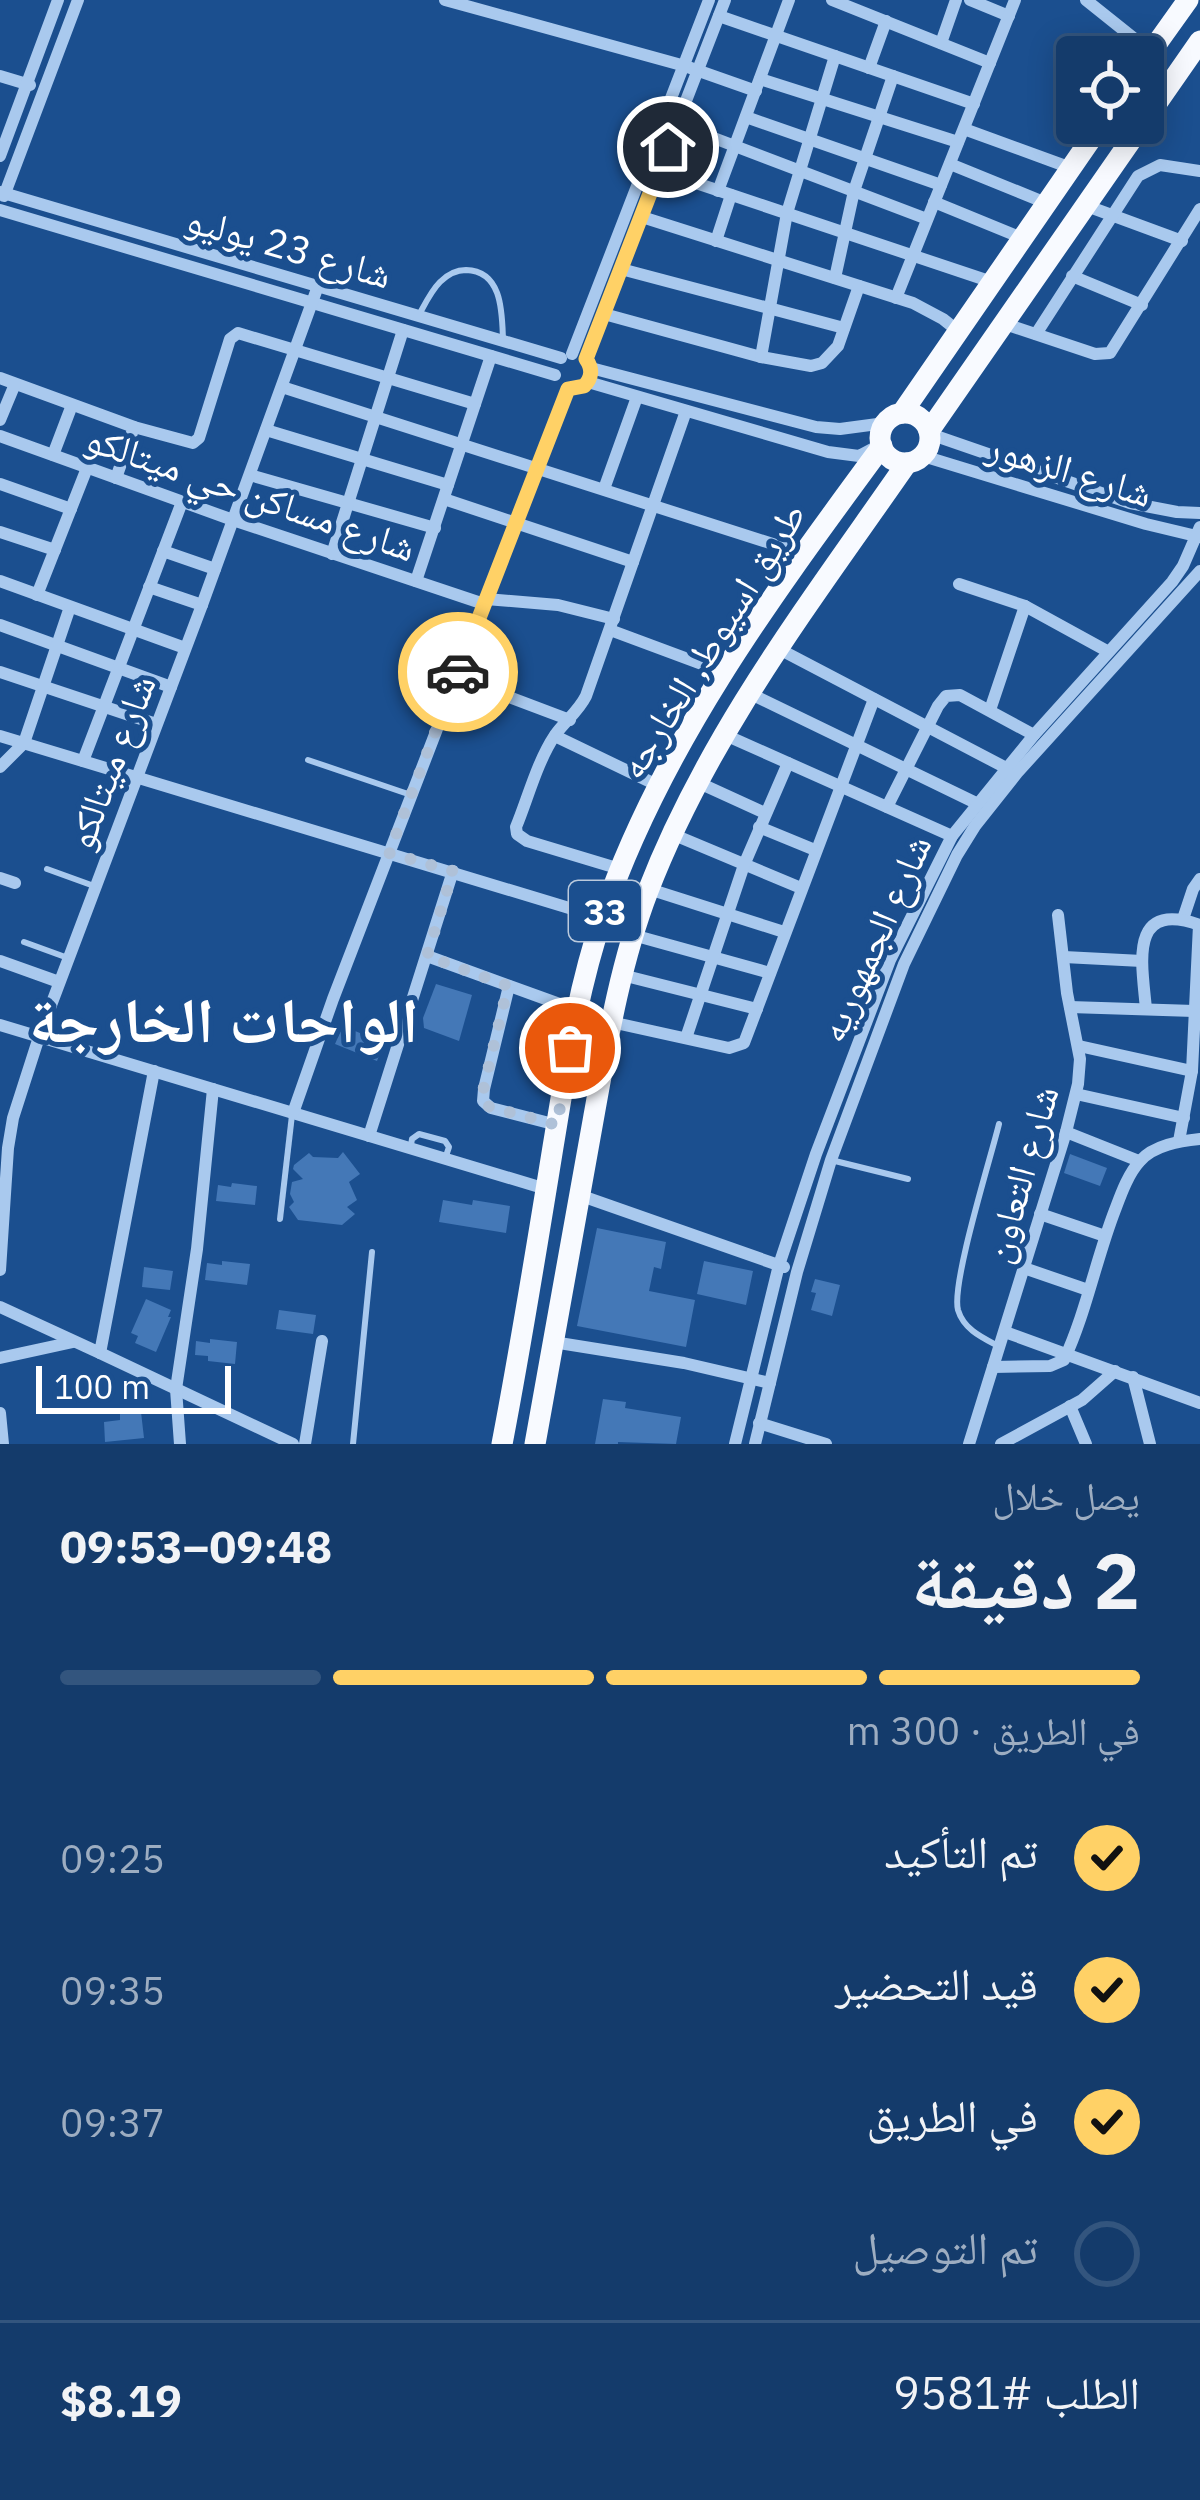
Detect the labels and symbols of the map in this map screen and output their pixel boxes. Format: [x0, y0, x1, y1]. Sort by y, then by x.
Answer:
pin [617, 96, 719, 198]
street label: شارع 23 يوليو [180, 192, 398, 300]
street label: شارع مساكن حي ميتالكو [77, 412, 423, 579]
street label: شارع الزهور [980, 420, 1159, 518]
street label: طريق اسيوط, الخارجه [605, 492, 817, 788]
courier [398, 612, 518, 732]
street label: شارع ميتالكو [53, 667, 167, 857]
street label: شارع الجمهوريه [806, 826, 942, 1050]
road number: 33 [569, 881, 641, 941]
district label: الواحات الخارجة [29, 978, 419, 1060]
pin [519, 997, 621, 1099]
street label: شارع التعاون [970, 1079, 1070, 1269]
scale bar [36, 1360, 231, 1413]

